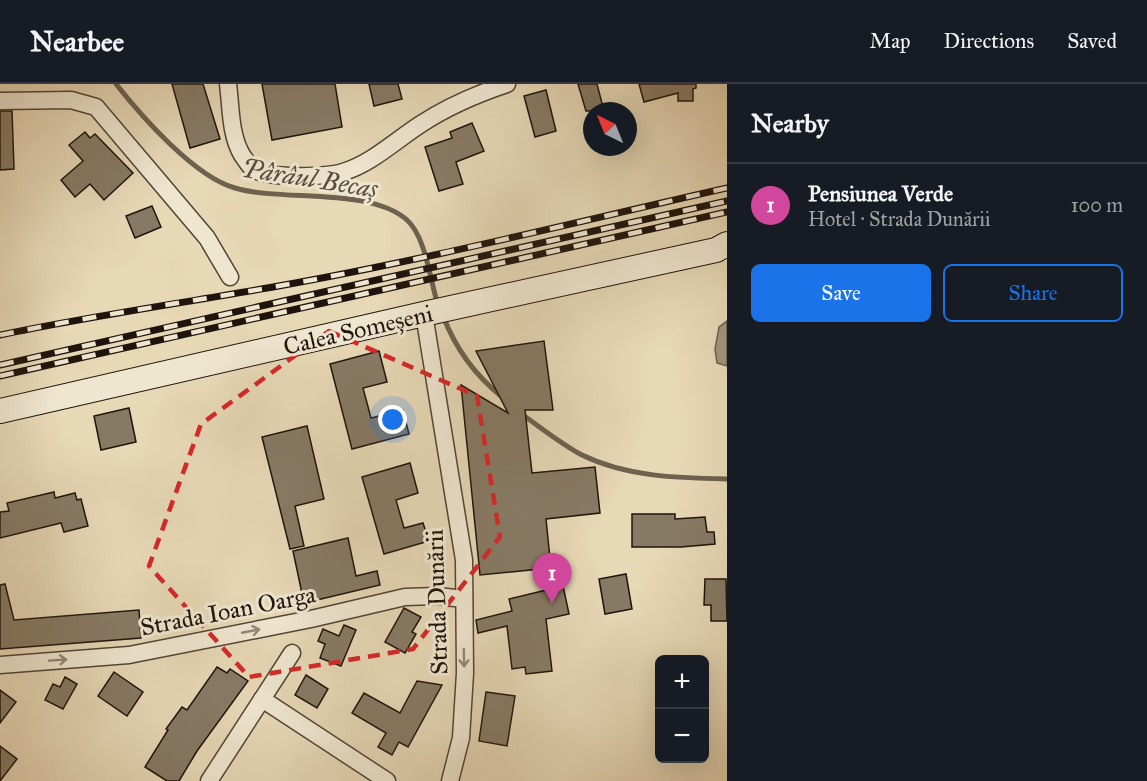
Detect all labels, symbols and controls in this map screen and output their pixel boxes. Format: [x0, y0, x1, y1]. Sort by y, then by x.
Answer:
text: Nearbee [30, 24, 124, 59]
text: Map [870, 28, 911, 54]
text: Directions [944, 28, 1034, 54]
text: Saved [1067, 28, 1117, 54]
north arrow [583, 102, 637, 156]
text: Nearby [751, 107, 829, 139]
water label: Pârâul Becaș [240, 151, 381, 205]
text: Pensiunea Verde [808, 180, 953, 207]
text: 1 [767, 193, 774, 217]
text: 100 m [1071, 193, 1123, 217]
text: Hotel · Strada Dunării [808, 207, 991, 231]
button: Save [751, 264, 931, 322]
button: Share [943, 264, 1123, 322]
street label: Calea Someșeni [280, 298, 436, 362]
your location [378, 405, 407, 434]
street label: Strada Dunării [419, 528, 455, 675]
pin: 1 [532, 554, 572, 603]
street label: Strada Ioan Oarga [138, 579, 319, 643]
one-way arrow [240, 625, 260, 636]
one-way arrow [459, 647, 470, 667]
one-way arrow [48, 655, 68, 666]
map controls [655, 655, 709, 763]
button: + [655, 655, 709, 709]
button: − [655, 709, 709, 763]

